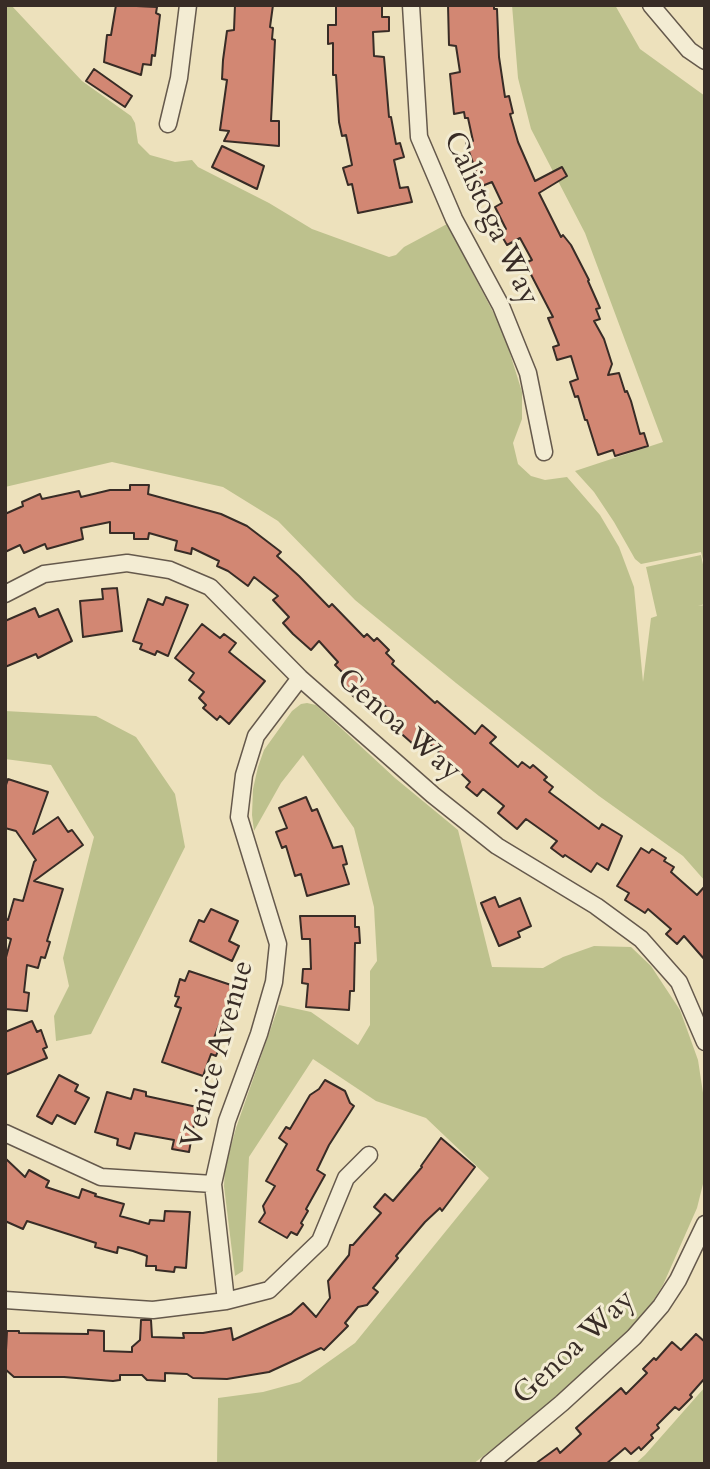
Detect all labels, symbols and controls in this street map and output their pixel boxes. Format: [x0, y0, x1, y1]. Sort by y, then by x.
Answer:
street label: Calistoga Way [434, 126, 546, 312]
street label: Genoa Way [328, 662, 468, 790]
street label: Venice Avenue [175, 957, 263, 1153]
street label: Genoa Way [507, 1282, 643, 1414]

